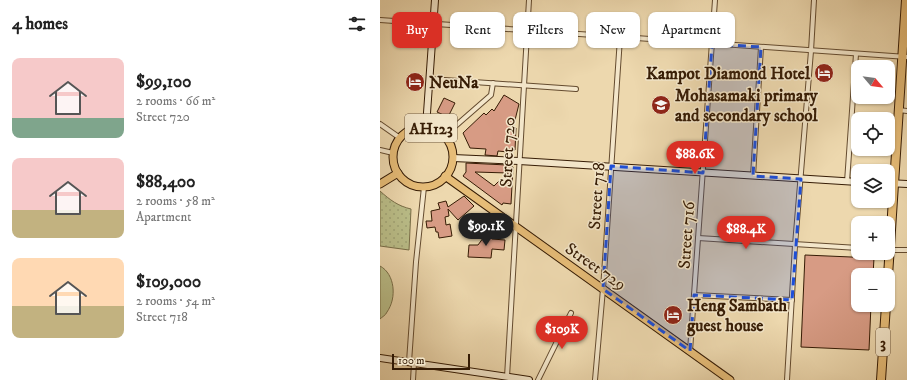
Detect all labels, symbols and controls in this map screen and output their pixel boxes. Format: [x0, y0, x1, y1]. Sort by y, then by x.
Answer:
chip: Buy [392, 12, 442, 48]
chip: Rent [450, 12, 505, 48]
chip: Filters [513, 12, 578, 48]
chip: New [586, 12, 640, 48]
chip: Apartment [648, 12, 735, 48]
text: 4 homes [12, 13, 68, 35]
icon: filters [346, 13, 368, 35]
north arrow [851, 60, 895, 104]
map controls [851, 60, 895, 312]
hotel icon: Kampot Diamond Hotel [813, 62, 835, 84]
place label: Kampot Diamond Hotel [646, 63, 811, 85]
text: $99,100 [136, 71, 191, 93]
hotel icon: NeuNa [404, 71, 426, 93]
place label: NeuNa [429, 72, 479, 94]
icon: home [44, 74, 92, 122]
place label: Mohasamaki primary and secondary school [675, 85, 818, 127]
text: 2 rooms · 66 m² [136, 93, 215, 109]
school or university icon: Mohasamaki primary and secondary school [650, 94, 672, 116]
text: Street 720 [136, 109, 190, 125]
button: locate [851, 112, 895, 156]
road number: AH123 [405, 114, 457, 142]
street label: Street 720 [495, 116, 521, 188]
pin: $88.6K [662, 141, 728, 175]
text: $88.6K [675, 146, 715, 162]
street label: Street 718 [584, 162, 610, 231]
button: layers [851, 164, 895, 208]
text: $88,400 [136, 171, 195, 193]
icon: home [44, 174, 92, 222]
text: 2 rooms · 58 m² [136, 193, 215, 209]
street label: Street 716 [674, 199, 700, 270]
text: Apartment [136, 209, 191, 225]
pin: $99.1K [453, 213, 519, 247]
pin: $88.4K [713, 216, 779, 250]
button: + [851, 216, 895, 260]
text: $99.1K [467, 218, 505, 234]
text: $88.4K [726, 221, 766, 237]
street label: Street 729 [561, 238, 630, 296]
button: − [851, 268, 895, 312]
text: $109,000 [136, 271, 201, 293]
icon: home [44, 274, 92, 322]
text: 2 rooms · 54 m² [136, 293, 215, 309]
place label: Heng Sambath guest house [686, 295, 787, 337]
hotel icon: Heng Sambath guest house [662, 304, 684, 326]
text: Street 718 [136, 309, 188, 325]
pin: $109K [534, 316, 590, 350]
text: $109K [545, 321, 579, 337]
road number: 3 [876, 328, 890, 356]
scale bar [392, 352, 470, 371]
text: 100 m [398, 354, 424, 368]

